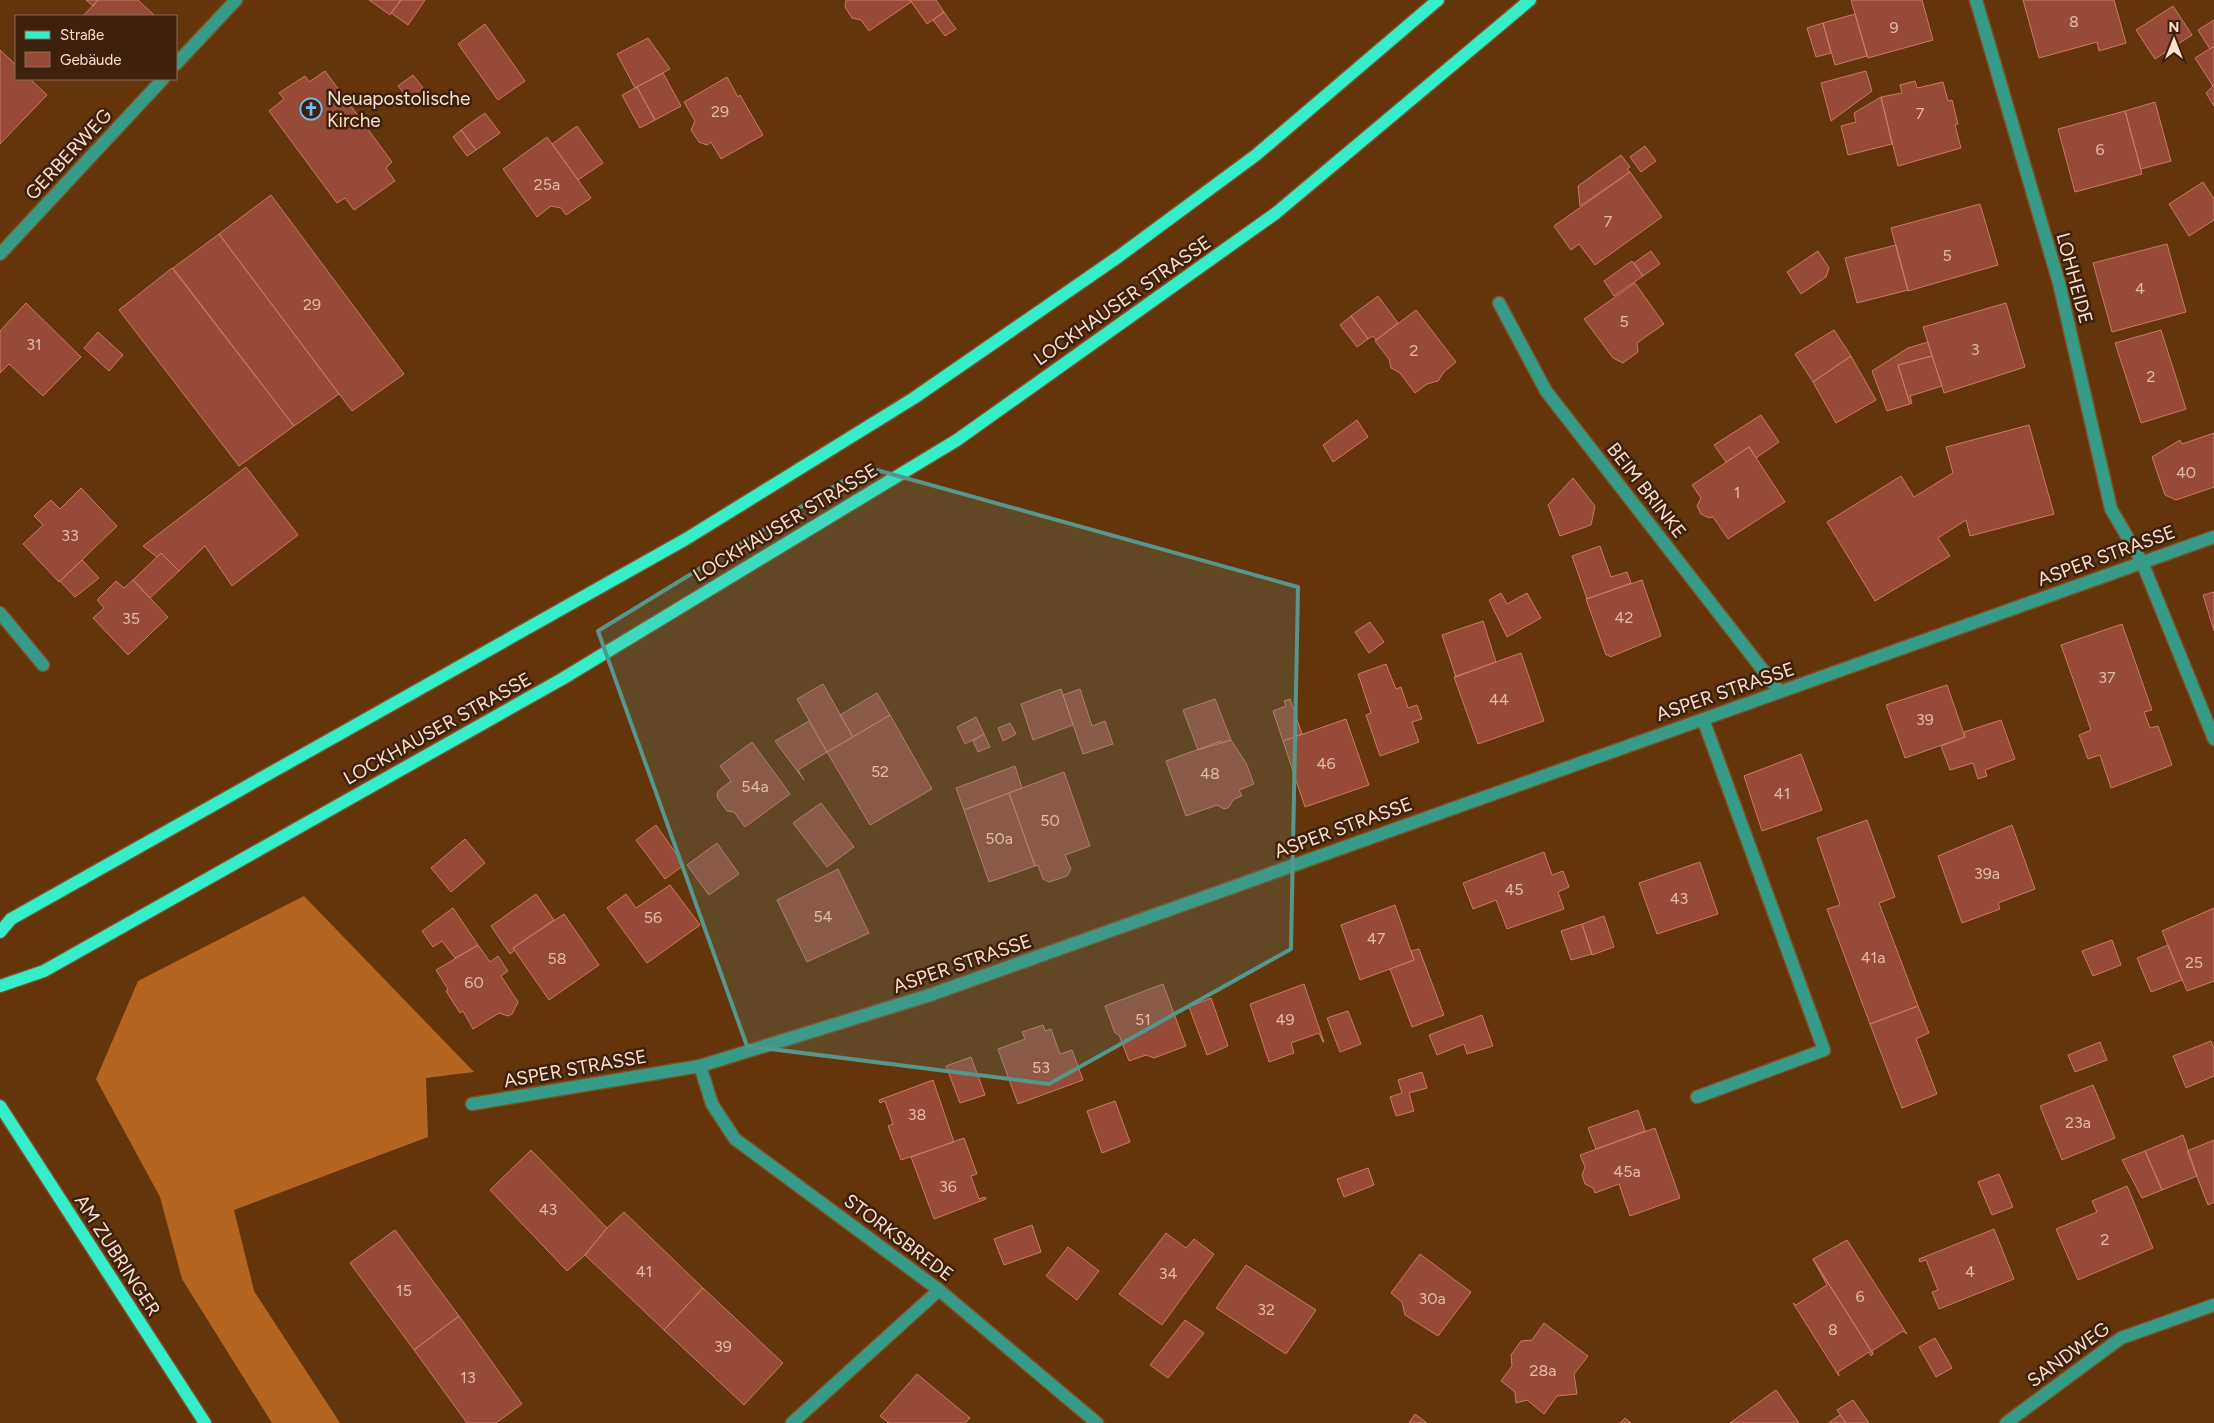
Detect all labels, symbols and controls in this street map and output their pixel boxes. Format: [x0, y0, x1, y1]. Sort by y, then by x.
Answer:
house number: 8 [2069, 12, 2079, 31]
legend [15, 15, 178, 80]
north arrow [2149, 15, 2199, 65]
house number: 9 [1889, 18, 1899, 37]
text: N [2169, 19, 2179, 36]
text: Straße [60, 26, 104, 44]
text: Gebäude [60, 51, 121, 69]
place label: Neuapostolische Kirche [327, 87, 470, 132]
church icon: Neuapostolische Kirche [299, 97, 323, 121]
house number: 29 [711, 102, 729, 121]
street label: GERBERWEG [20, 104, 116, 205]
house number: 7 [1916, 104, 1925, 123]
house number: 6 [2095, 140, 2105, 159]
house number: 25a [534, 175, 560, 194]
house number: 7 [1604, 212, 1613, 231]
street label: LOCKHAUSER STRASSE [1029, 230, 1215, 370]
street label: LOHHEIDE [2051, 230, 2098, 326]
house number: 5 [1942, 246, 1952, 265]
house number: 4 [2135, 279, 2145, 298]
house number: 29 [303, 295, 321, 314]
house number: 5 [1619, 312, 1629, 331]
house number: 31 [26, 335, 42, 354]
house number: 3 [1971, 340, 1979, 359]
house number: 2 [1410, 341, 1418, 360]
house number: 2 [2147, 367, 2155, 386]
street label: BEIM BRINKE [1602, 438, 1691, 543]
street label: LOCKHAUSER STRASSE [689, 458, 882, 587]
house number: 40 [2176, 463, 2196, 482]
house number: 1 [1734, 483, 1740, 502]
street label: ASPER STRASSE [2034, 520, 2178, 591]
house number: 33 [61, 526, 79, 545]
house number: 42 [1615, 608, 1633, 627]
house number: 35 [122, 609, 140, 628]
street label: ASPER STRASSE [1653, 657, 1797, 726]
street label: LOCKHAUSER STRASSE [339, 667, 535, 790]
house number: 37 [2098, 668, 2116, 687]
house number: 44 [1489, 690, 1509, 709]
house number: 39 [1916, 710, 1934, 729]
house number: 46 [1317, 754, 1336, 773]
house number: 52 [871, 762, 889, 781]
house number: 48 [1200, 764, 1220, 783]
house number: 54a [741, 777, 769, 796]
house number: 41 [1774, 784, 1790, 803]
street label: ASPER STRASSE [1271, 792, 1415, 863]
house number: 50 [1040, 811, 1060, 830]
house number: 50a [985, 829, 1013, 848]
house number: 39a [1974, 864, 2000, 883]
house number: 45 [1504, 880, 1524, 899]
house number: 43 [1670, 889, 1688, 908]
house number: 54 [813, 907, 833, 926]
house number: 56 [644, 908, 662, 927]
street label: ASPER STRASSE [890, 929, 1034, 998]
house number: 47 [1367, 929, 1386, 948]
house number: 41a [1861, 948, 1885, 967]
house number: 58 [547, 949, 567, 968]
house number: 25 [2185, 953, 2203, 972]
house number: 60 [464, 973, 484, 992]
house number: 51 [1135, 1010, 1151, 1029]
house number: 49 [1276, 1010, 1295, 1029]
street label: ASPER STRASSE [502, 1045, 648, 1092]
house number: 53 [1032, 1058, 1050, 1077]
house number: 38 [908, 1105, 926, 1124]
house number: 23a [2065, 1113, 2091, 1132]
house number: 45a [1613, 1162, 1641, 1181]
house number: 36 [939, 1177, 957, 1196]
street label: STORKSBREDE [839, 1189, 958, 1286]
street label: AM ZUBRINGER [70, 1190, 165, 1320]
house number: 43 [539, 1200, 557, 1219]
house number: 2 [2101, 1230, 2109, 1249]
house number: 41 [636, 1262, 652, 1281]
house number: 4 [1965, 1262, 1975, 1281]
house number: 34 [1159, 1264, 1177, 1283]
house number: 15 [396, 1281, 412, 1300]
house number: 6 [1855, 1287, 1865, 1306]
house number: 30a [1418, 1289, 1446, 1308]
house number: 32 [1257, 1300, 1275, 1319]
street label: SANDWEG [2023, 1317, 2114, 1392]
house number: 8 [1828, 1320, 1838, 1339]
house number: 39 [714, 1337, 732, 1356]
house number: 28a [1530, 1361, 1556, 1380]
house number: 13 [460, 1368, 476, 1387]

